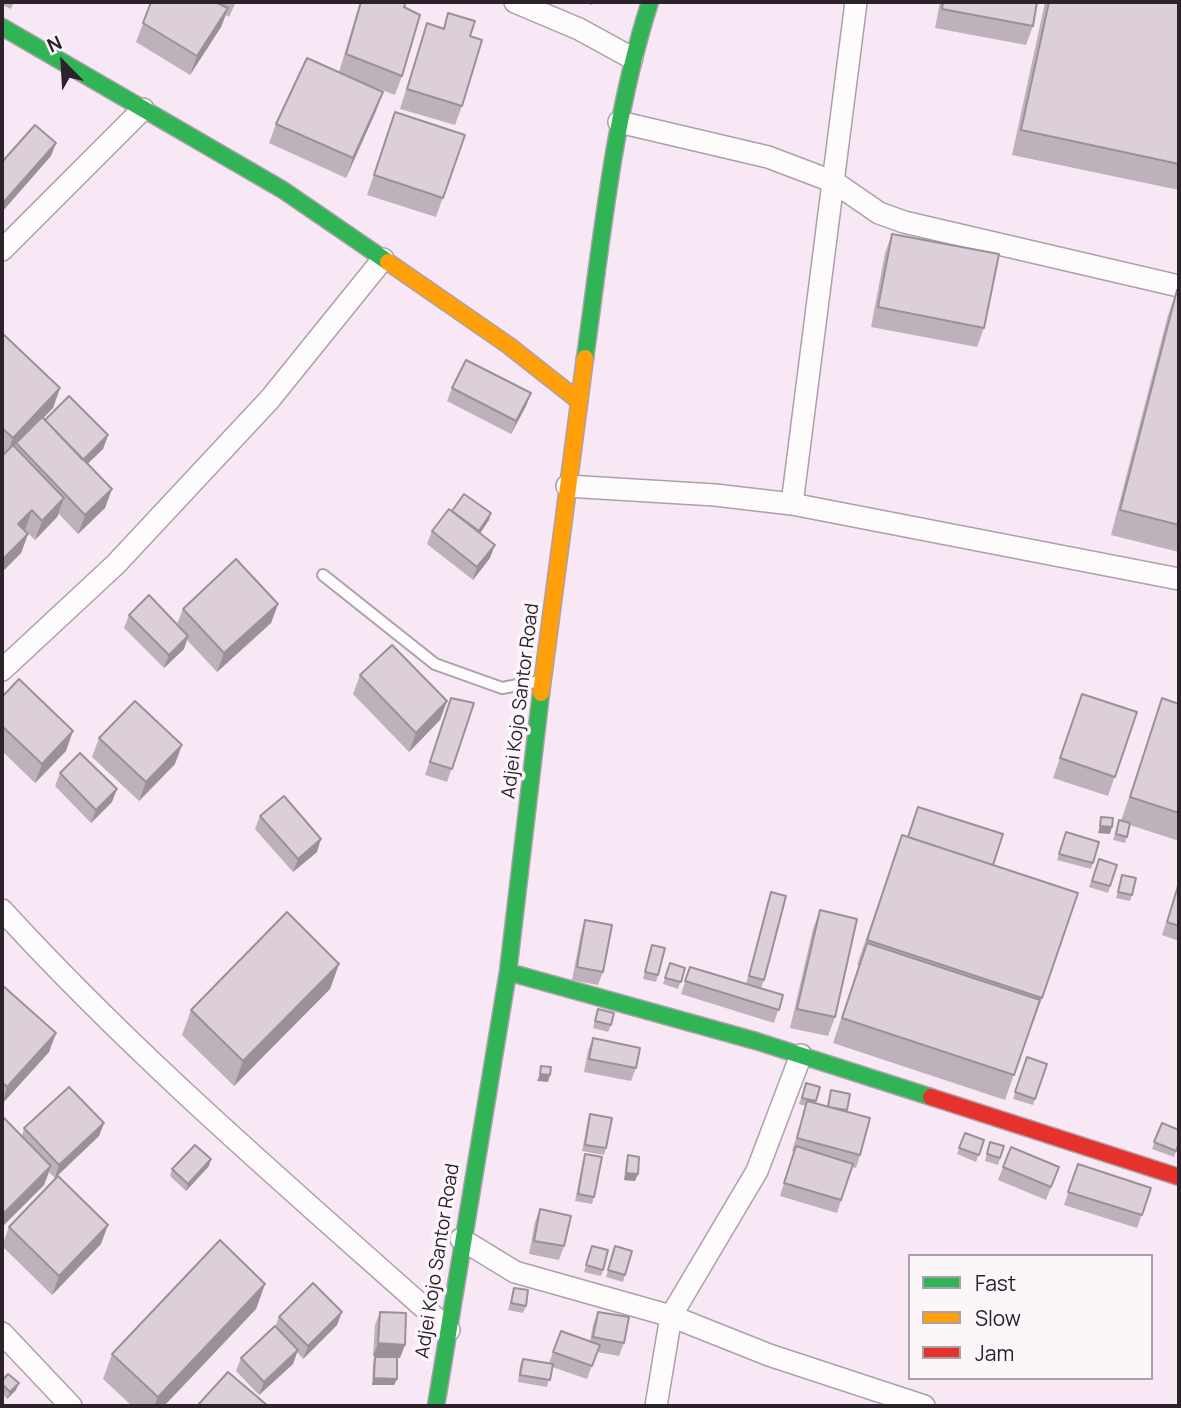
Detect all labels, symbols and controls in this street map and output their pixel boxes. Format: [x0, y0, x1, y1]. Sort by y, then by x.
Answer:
north arrow [28, 28, 98, 98]
text: N [43, 29, 66, 58]
street label: Adjei Kojo Santor Road [498, 602, 544, 800]
street label: Adjei Kojo Santor Road [411, 1162, 465, 1360]
legend [908, 1254, 1153, 1380]
text: Fast [975, 1269, 1016, 1297]
text: Slow [975, 1304, 1021, 1332]
text: Jam [975, 1339, 1014, 1367]

